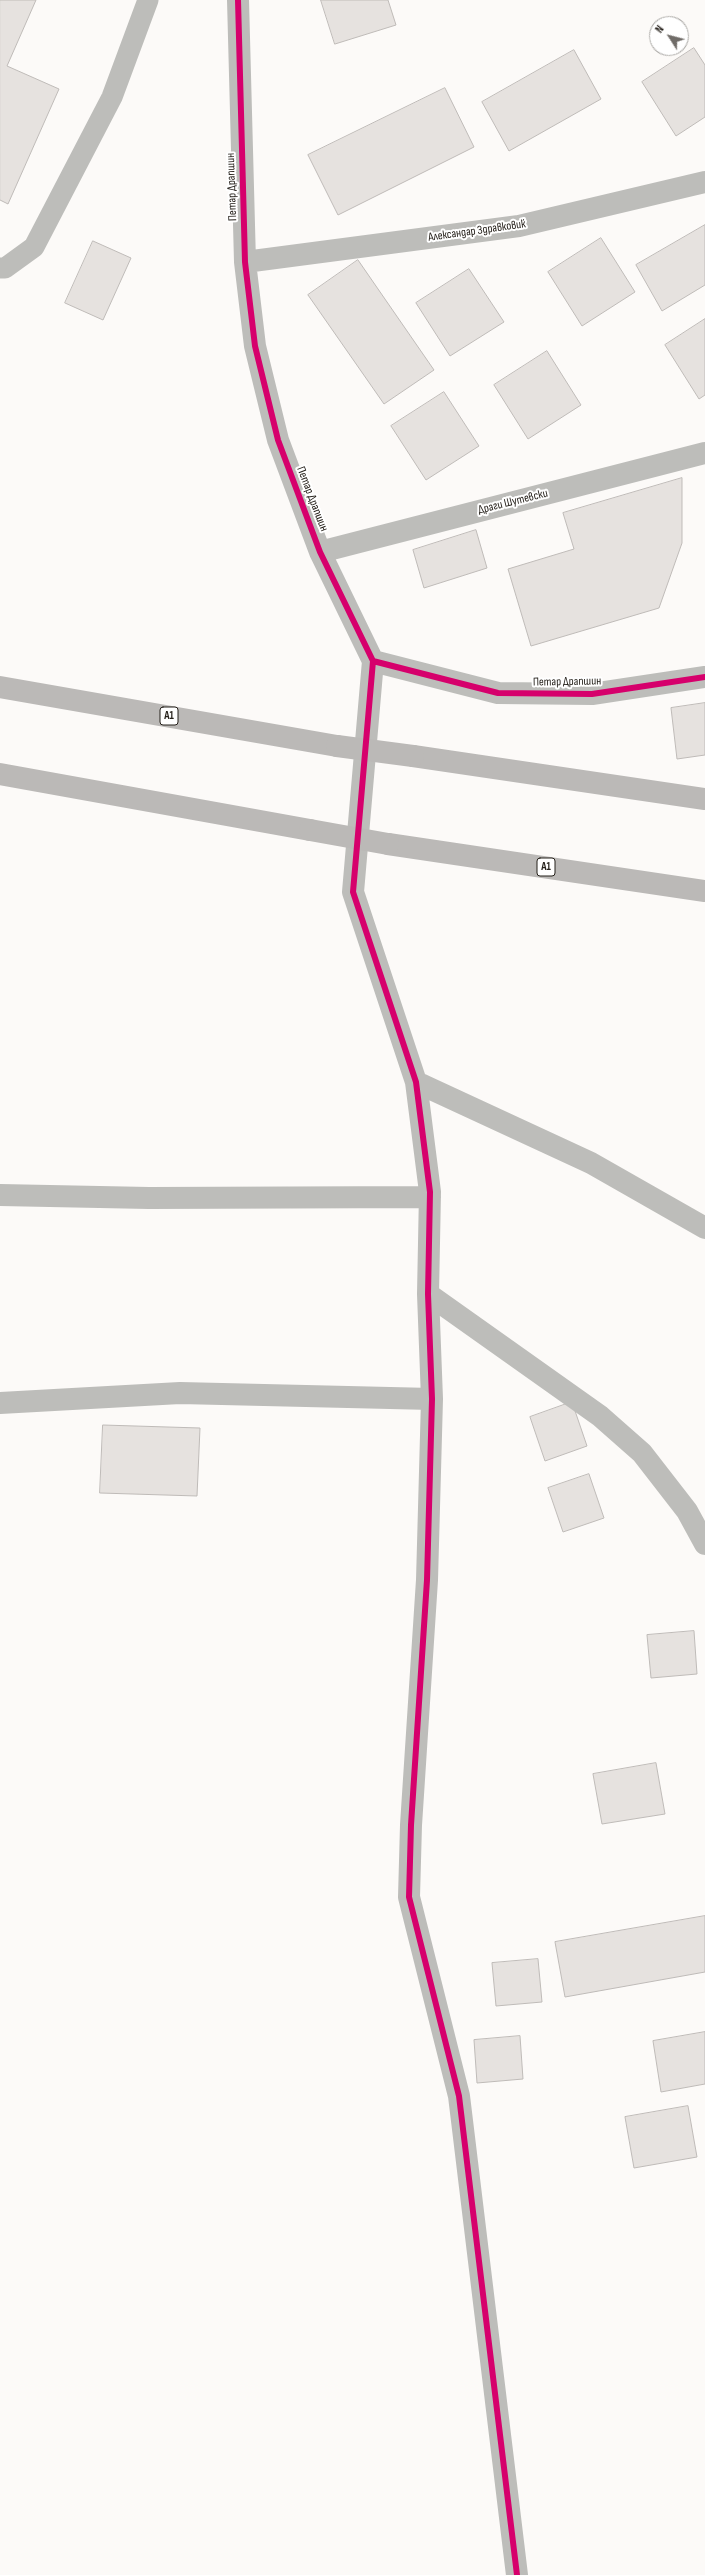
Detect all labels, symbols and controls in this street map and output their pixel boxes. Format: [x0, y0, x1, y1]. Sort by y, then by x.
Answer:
north arrow [649, 16, 689, 56]
text: N [653, 23, 667, 35]
street label: Петар Драпшин [224, 153, 240, 221]
street label: Александар Здравковиќ [427, 217, 527, 245]
street label: Петар Драпшин [293, 465, 331, 533]
street label: Драги Шутевски [477, 486, 549, 518]
street label: Петар Драпшин [533, 674, 601, 690]
road number: A1 [160, 707, 178, 725]
road number: A1 [537, 858, 555, 876]

